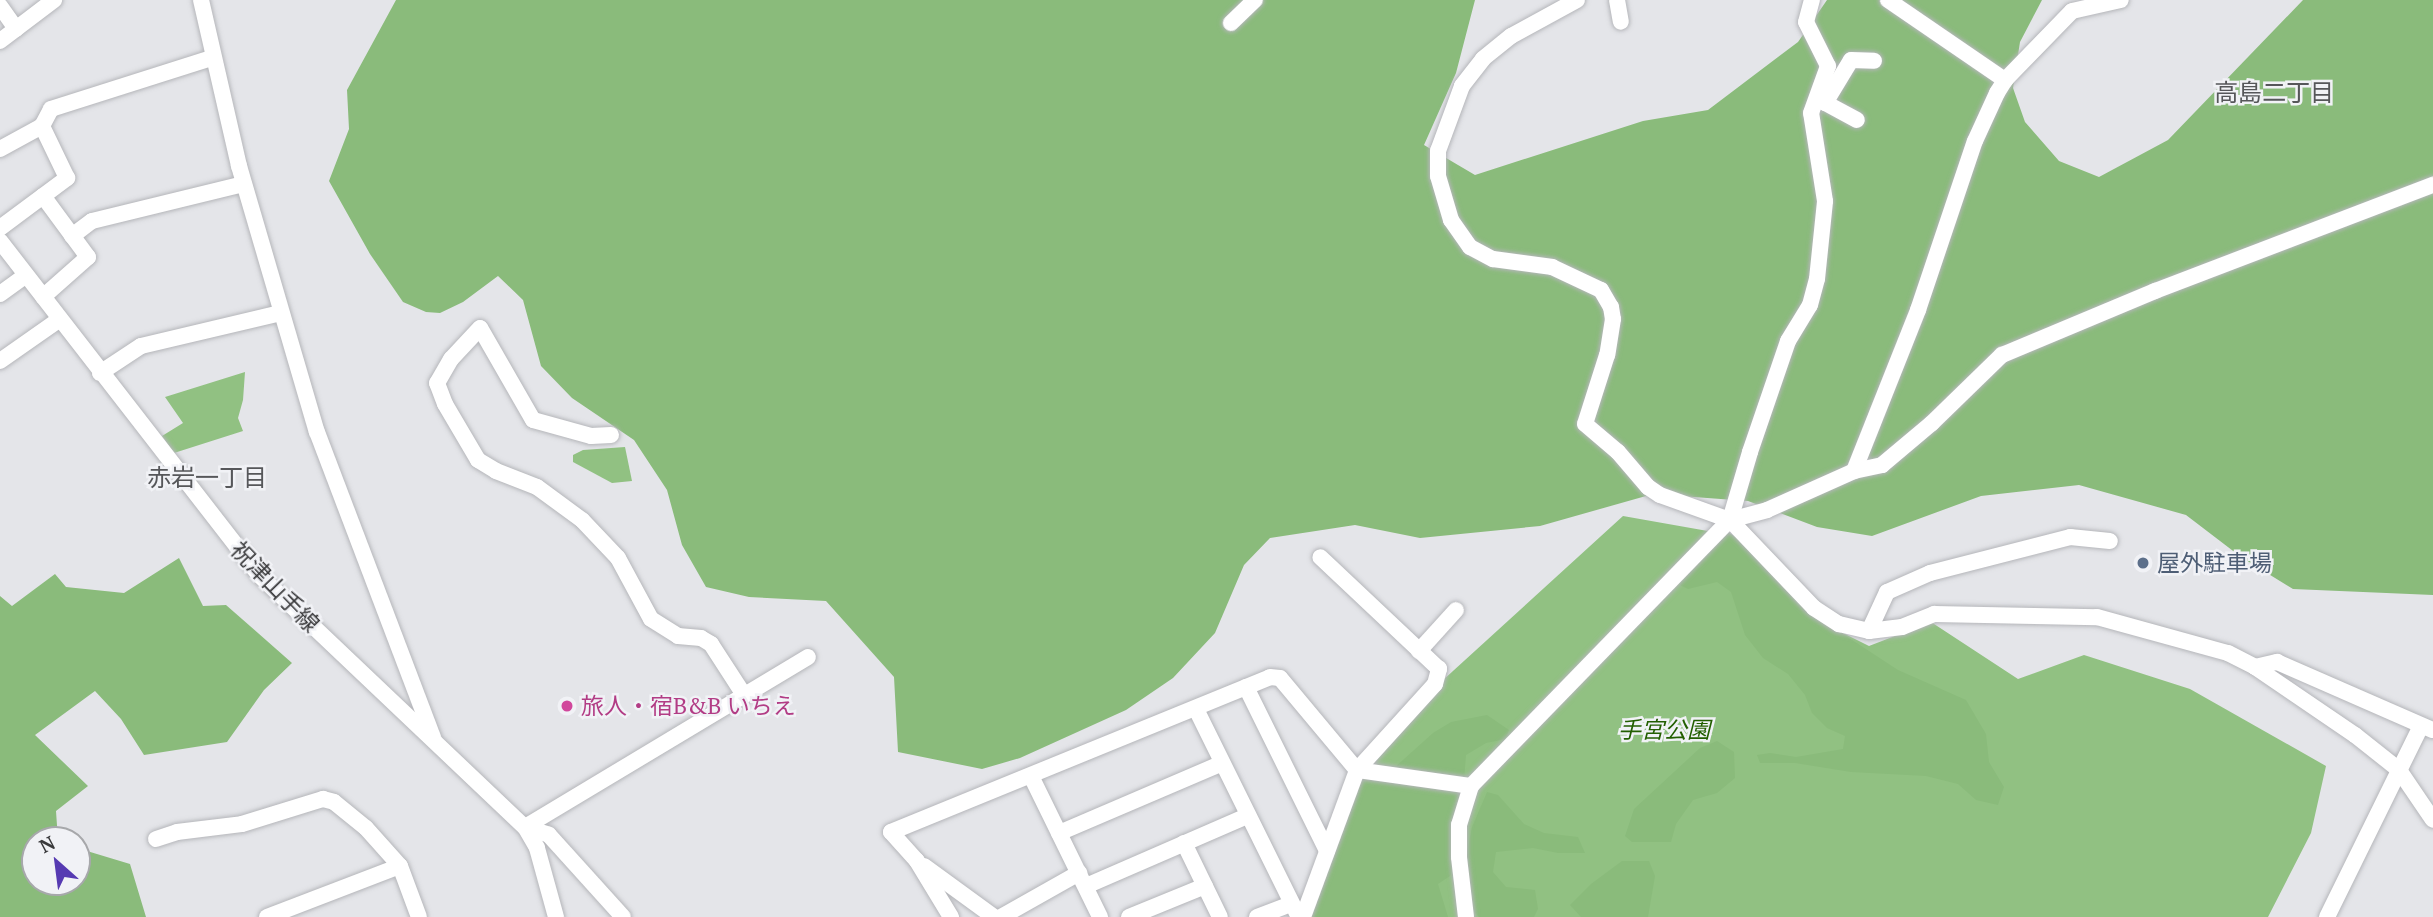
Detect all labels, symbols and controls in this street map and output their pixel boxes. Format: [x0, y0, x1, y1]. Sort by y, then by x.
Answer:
district label: 高島二丁目 [2214, 79, 2334, 107]
district label: 赤岩一丁目 [147, 464, 267, 492]
street label: 祝津山手線 [225, 536, 325, 638]
place label: 屋外駐車場 [2157, 549, 2272, 577]
marker: 屋外駐車場 [2135, 555, 2151, 571]
place label: 旅人・宿B&B いちえ [581, 692, 796, 720]
marker: 旅人・宿B&B いちえ [559, 698, 575, 714]
park label: 手宮公園 [1618, 716, 1710, 744]
north arrow [21, 826, 91, 896]
text: N [35, 829, 59, 858]

